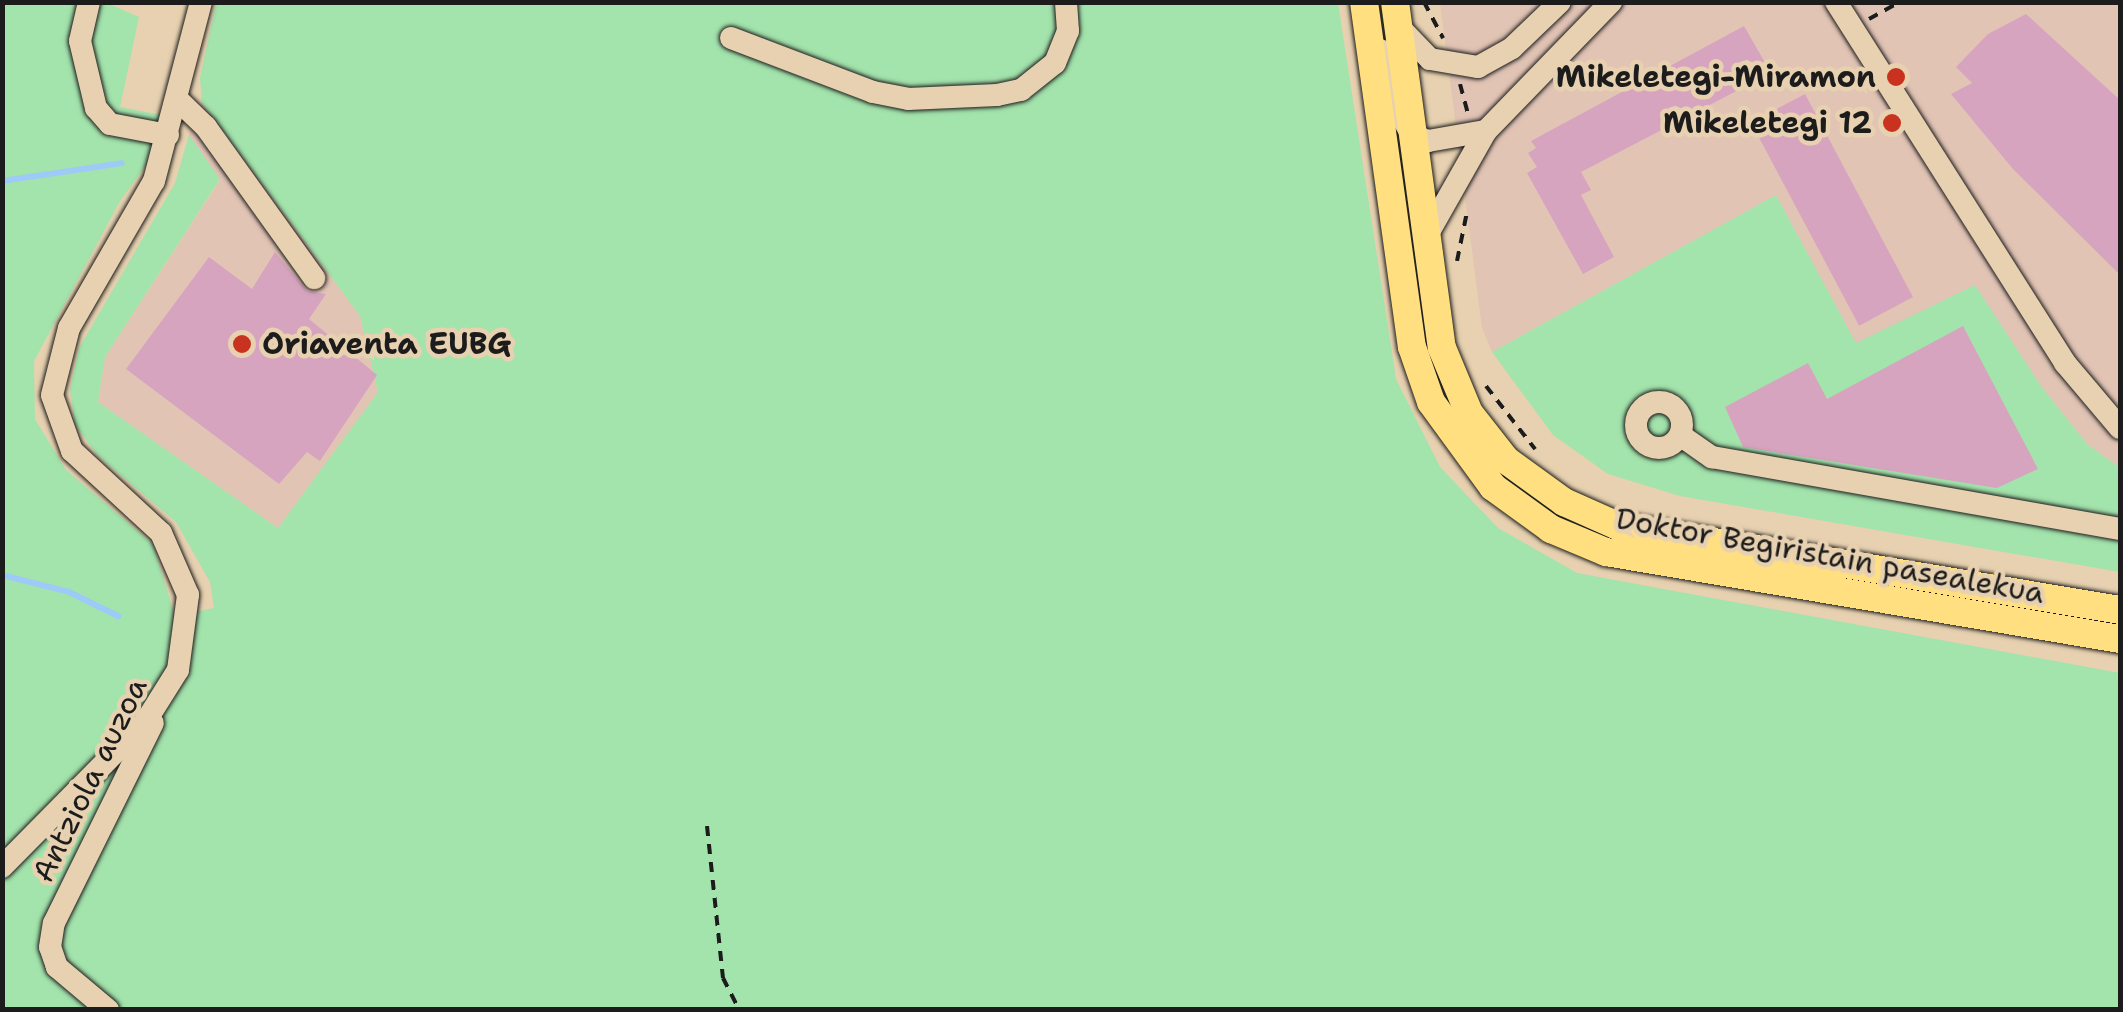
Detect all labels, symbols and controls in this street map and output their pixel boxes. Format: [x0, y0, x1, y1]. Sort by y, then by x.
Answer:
place label: Mikeletegi-Miramon [1556, 59, 1876, 95]
marker: Mikeletegi-Miramon [1885, 66, 1907, 88]
place label: Mikeletegi 12 [1663, 105, 1872, 141]
marker: Mikeletegi 12 [1881, 112, 1903, 134]
place label: Oriaventa EUBG [262, 326, 511, 362]
marker: Oriaventa EUBG [231, 333, 253, 355]
street label: Doktor Begiristain pasealekua [1613, 501, 2047, 611]
street label: Antziola auzoa [25, 672, 155, 888]

